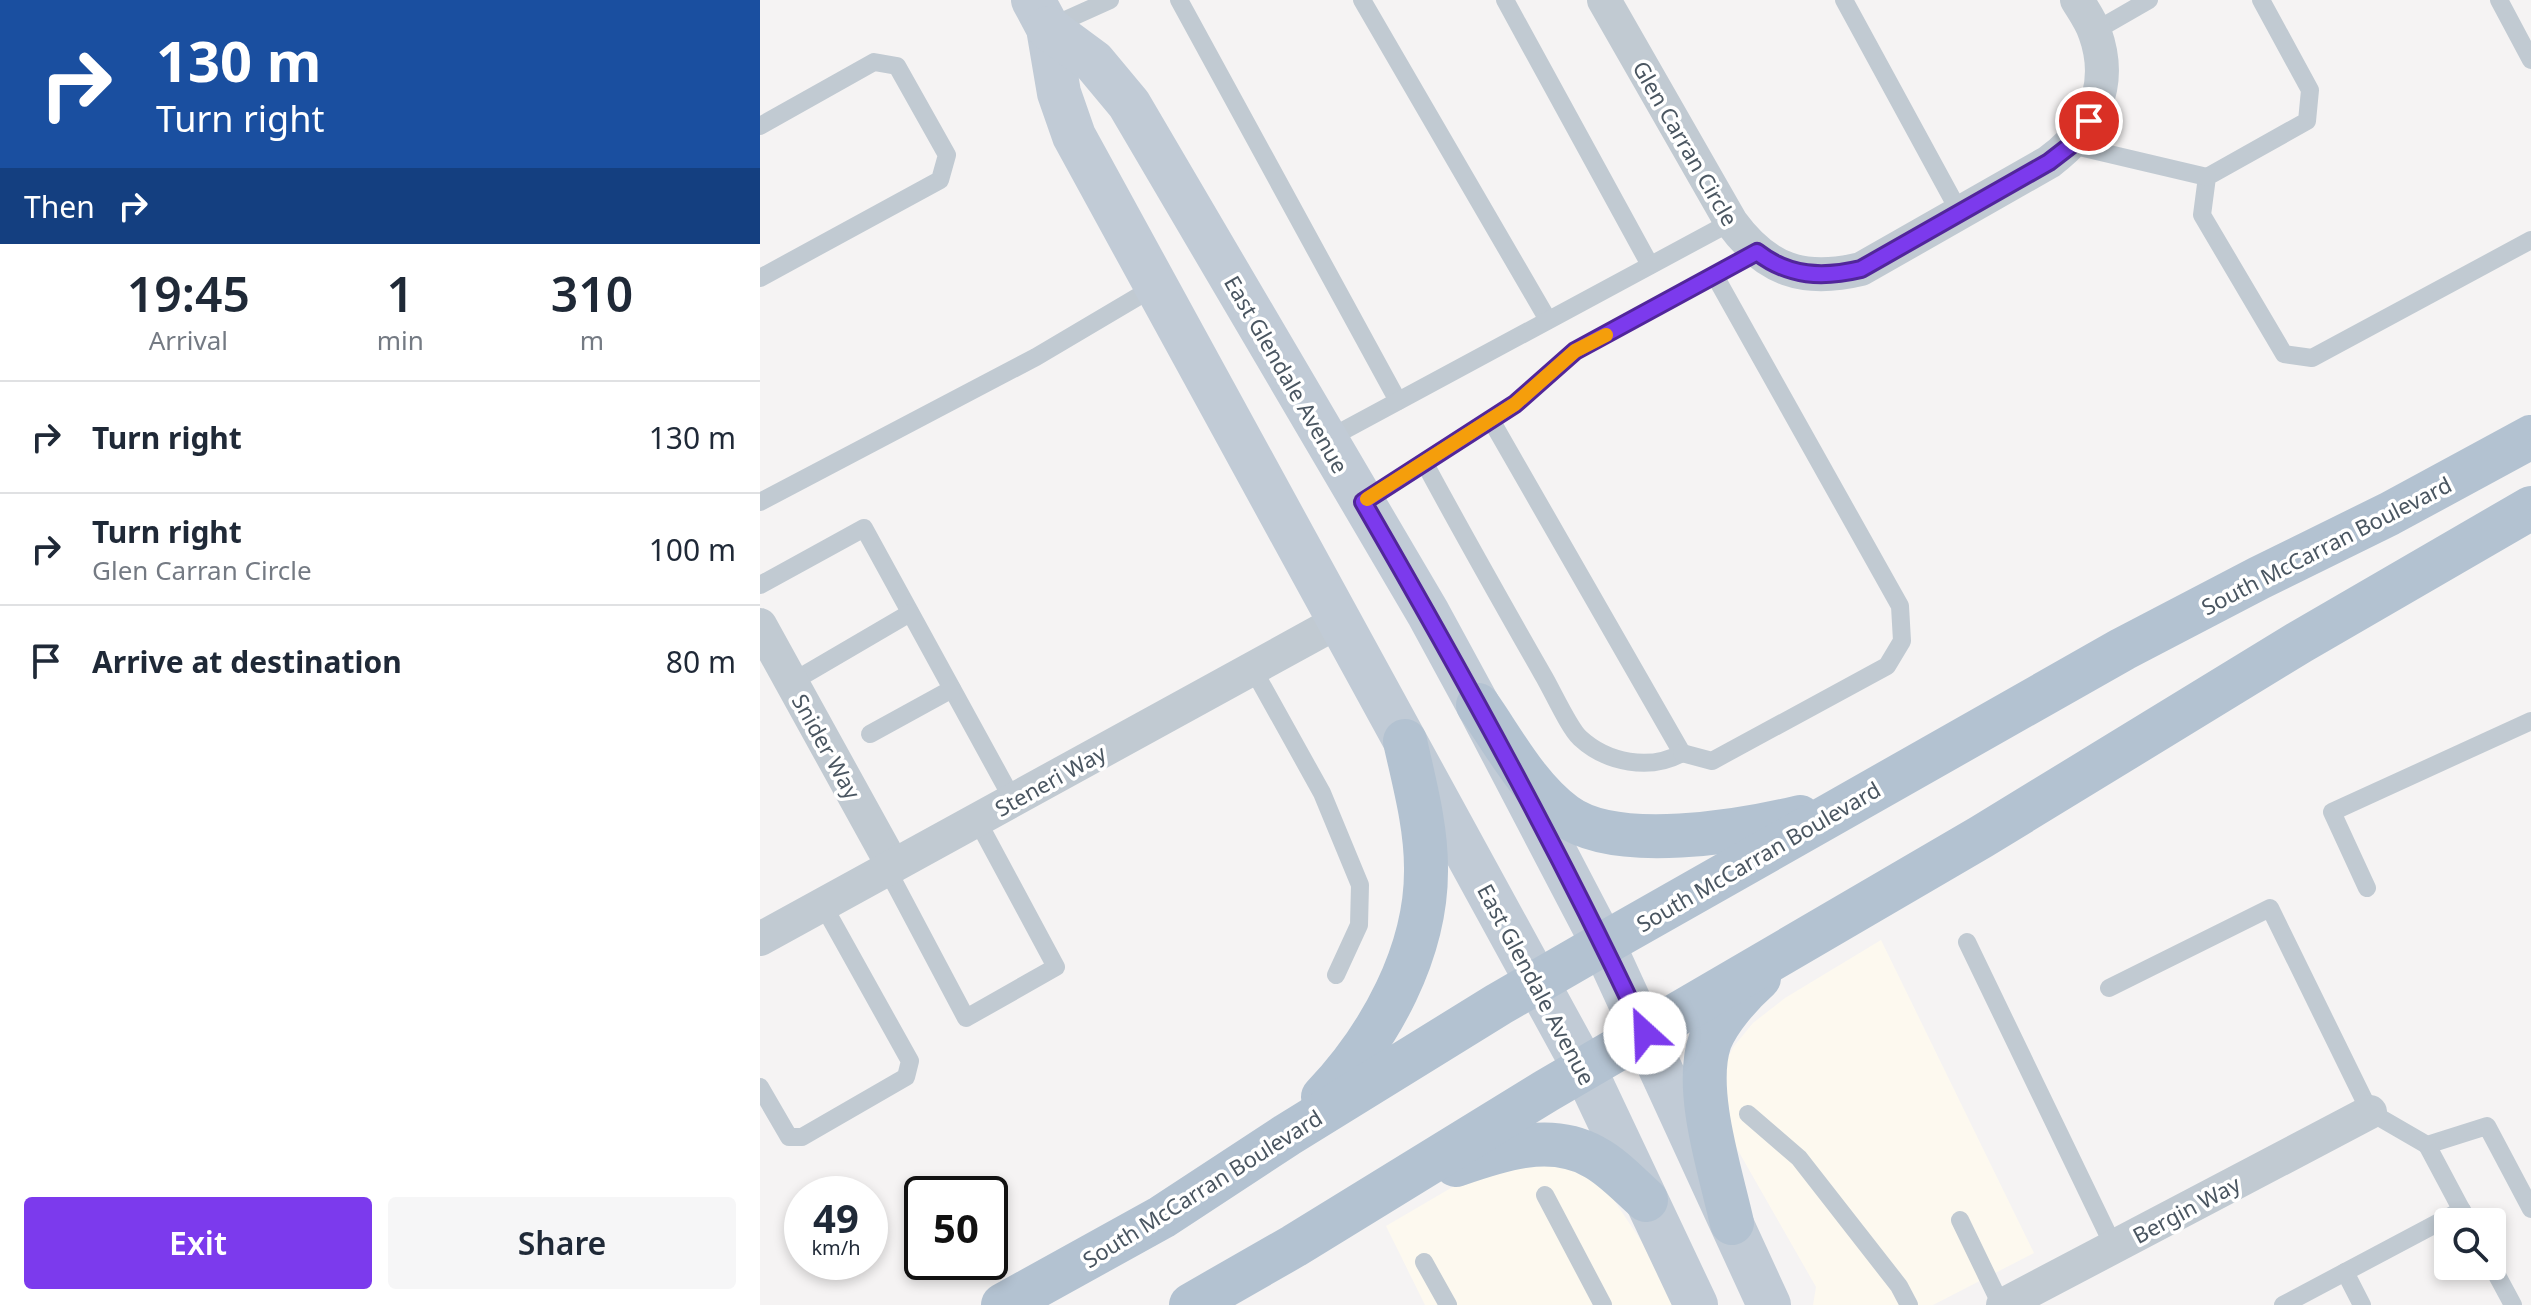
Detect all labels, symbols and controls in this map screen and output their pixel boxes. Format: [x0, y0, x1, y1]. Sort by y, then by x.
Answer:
text: 130 m [156, 22, 321, 98]
icon: right [24, 32, 128, 136]
street label: Glen Carran Circle [1627, 55, 1745, 231]
pin [2055, 87, 2123, 155]
text: Turn right [156, 94, 324, 143]
icon: arrive [2067, 99, 2111, 143]
icon: right [111, 184, 155, 228]
text: Then [24, 186, 95, 227]
text: 19:45 [127, 261, 250, 326]
text: 1 [387, 261, 414, 326]
text: 310 [551, 261, 633, 326]
street label: East Glendale Avenue [1218, 270, 1356, 478]
text: Arrival [149, 322, 228, 358]
text: min [377, 322, 424, 358]
text: m [580, 322, 604, 358]
icon: right [24, 415, 68, 459]
text: Turn right [92, 417, 242, 458]
text: 130 m [649, 417, 736, 458]
street label: South McCarran Boulevard [2196, 469, 2456, 621]
text: Turn right [92, 511, 242, 552]
icon: right [24, 527, 68, 571]
text: 100 m [649, 529, 736, 570]
text: Glen Carran Circle [92, 552, 312, 588]
icon: arrive [24, 639, 68, 683]
text: Arrive at destination [92, 641, 402, 682]
text: 80 m [666, 641, 736, 682]
street label: Snider Way [786, 688, 869, 805]
street label: Steneri Way [989, 737, 1112, 823]
street label: South McCarran Boulevard [1631, 774, 1885, 938]
street label: East Glendale Avenue [1471, 878, 1603, 1090]
position arrow [1603, 991, 1687, 1075]
street label: South McCarran Boulevard [1077, 1102, 1327, 1274]
street label: Bergin Way [2127, 1168, 2246, 1250]
speed limit sign: 50 [904, 1176, 1008, 1280]
text: 49 [813, 1190, 859, 1245]
button: Exit [24, 1197, 372, 1289]
button: Share [388, 1197, 736, 1289]
map controls [2434, 1208, 2506, 1280]
button: search [2434, 1208, 2506, 1280]
text: km/h [811, 1234, 861, 1261]

